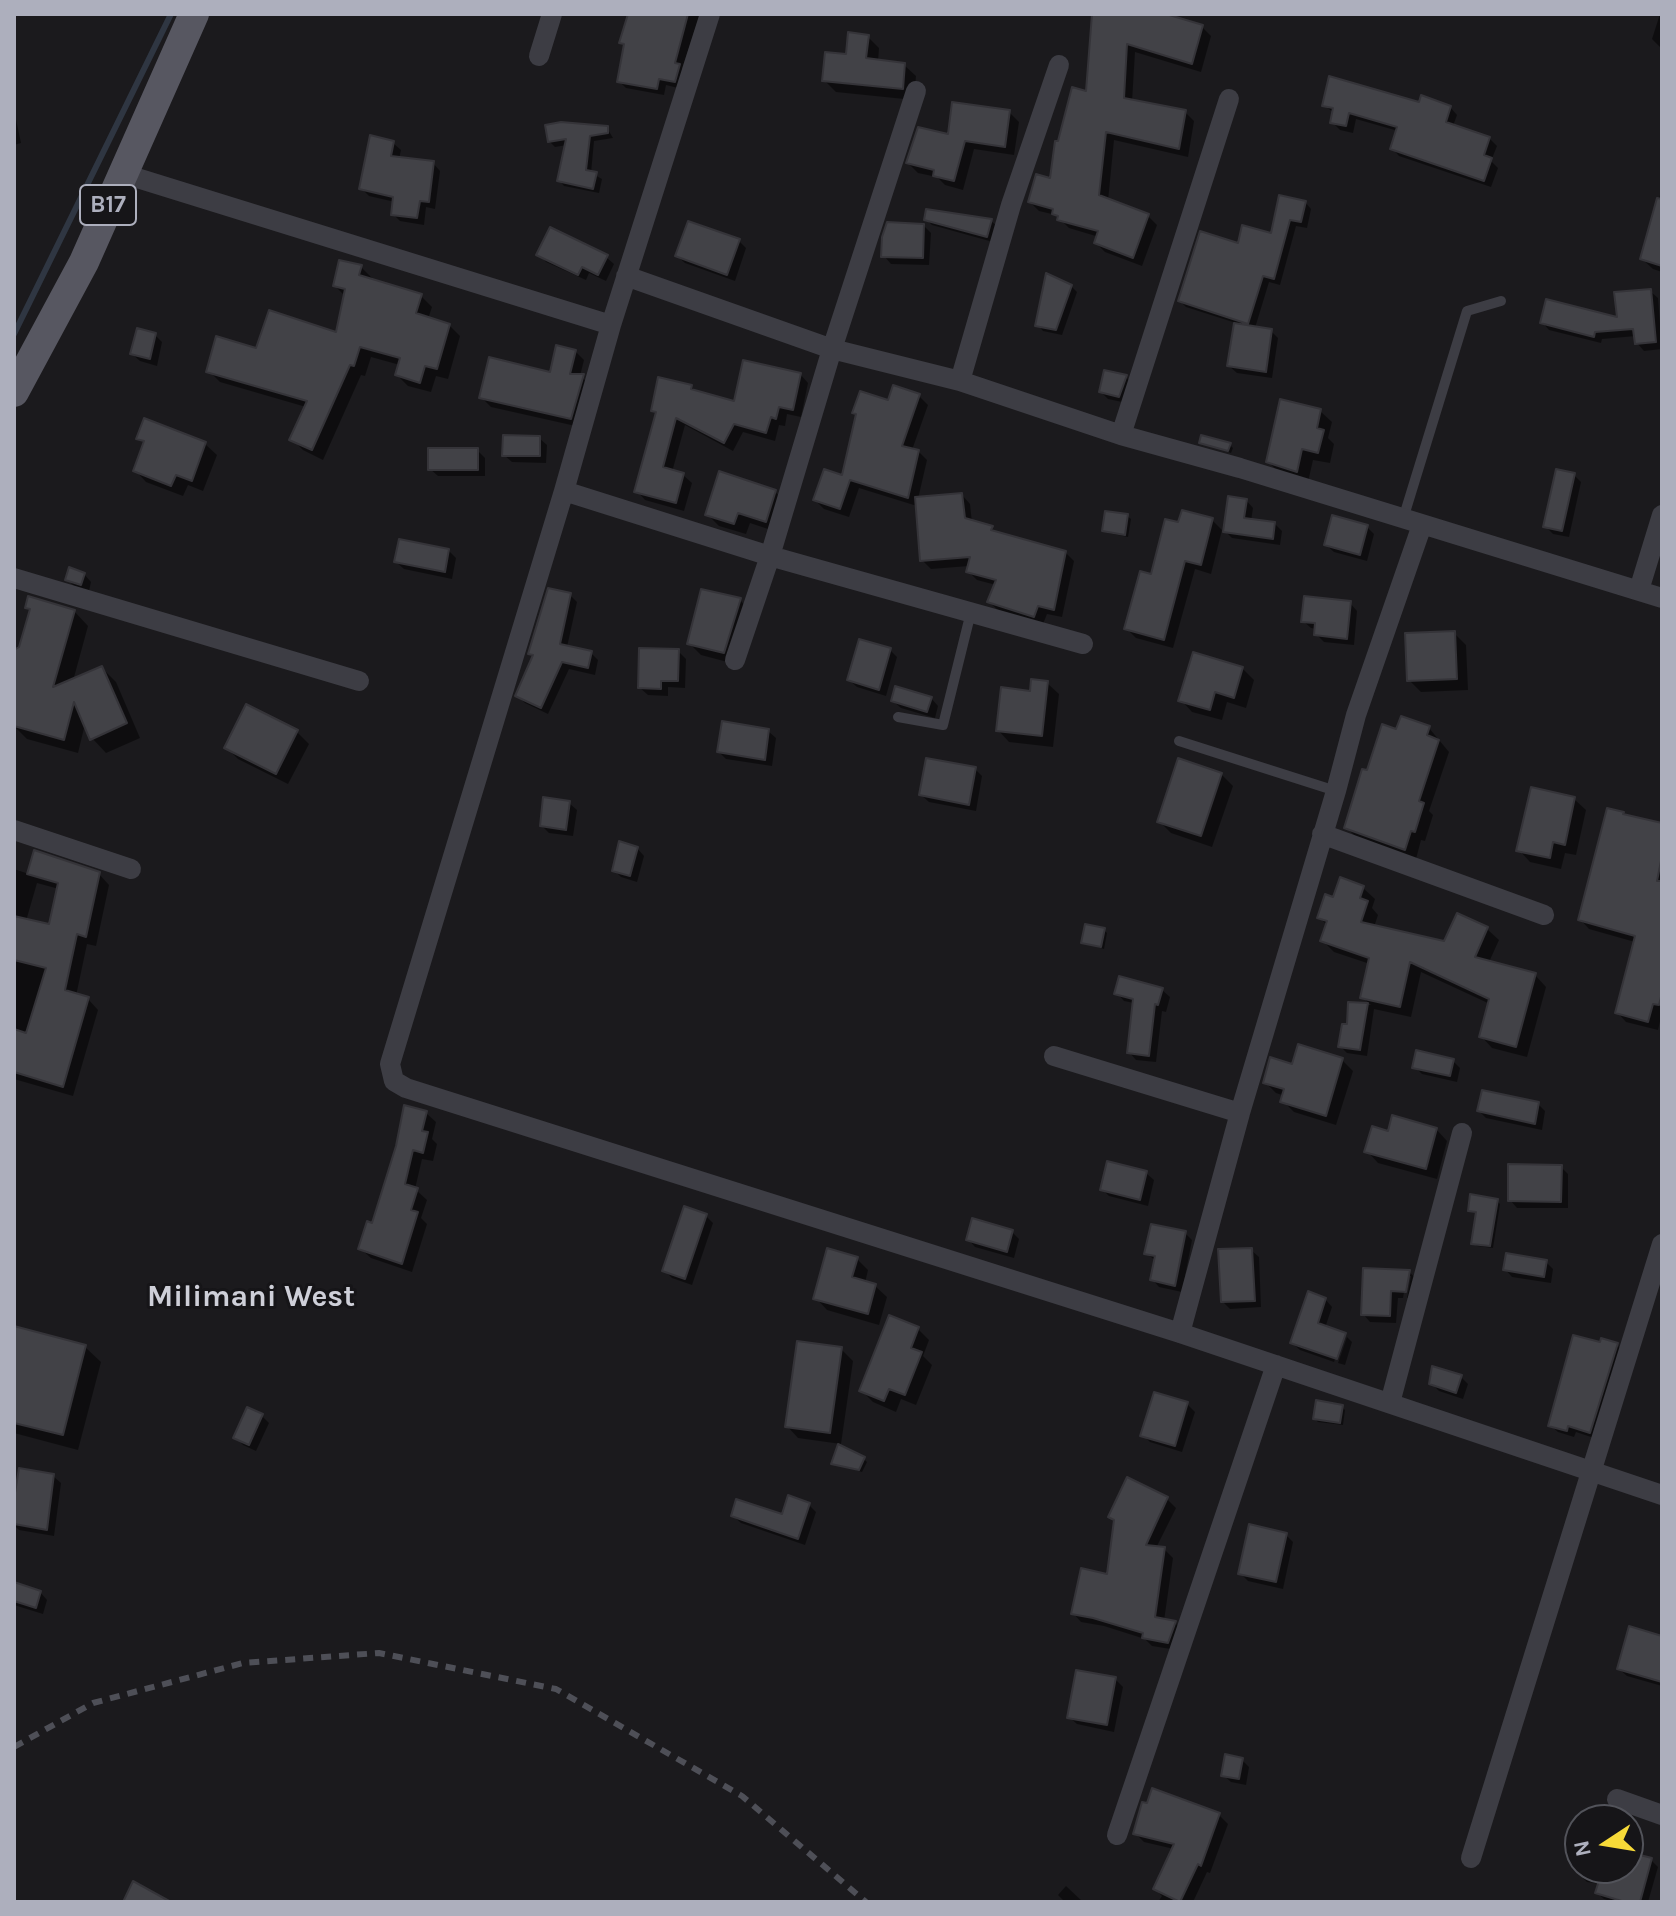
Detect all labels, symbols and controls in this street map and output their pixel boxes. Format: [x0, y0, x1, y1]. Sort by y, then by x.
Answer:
road number: B17 [80, 185, 136, 225]
district label: Milimani West [147, 1279, 355, 1315]
north arrow [1564, 1804, 1644, 1884]
text: N [1568, 1838, 1597, 1859]

